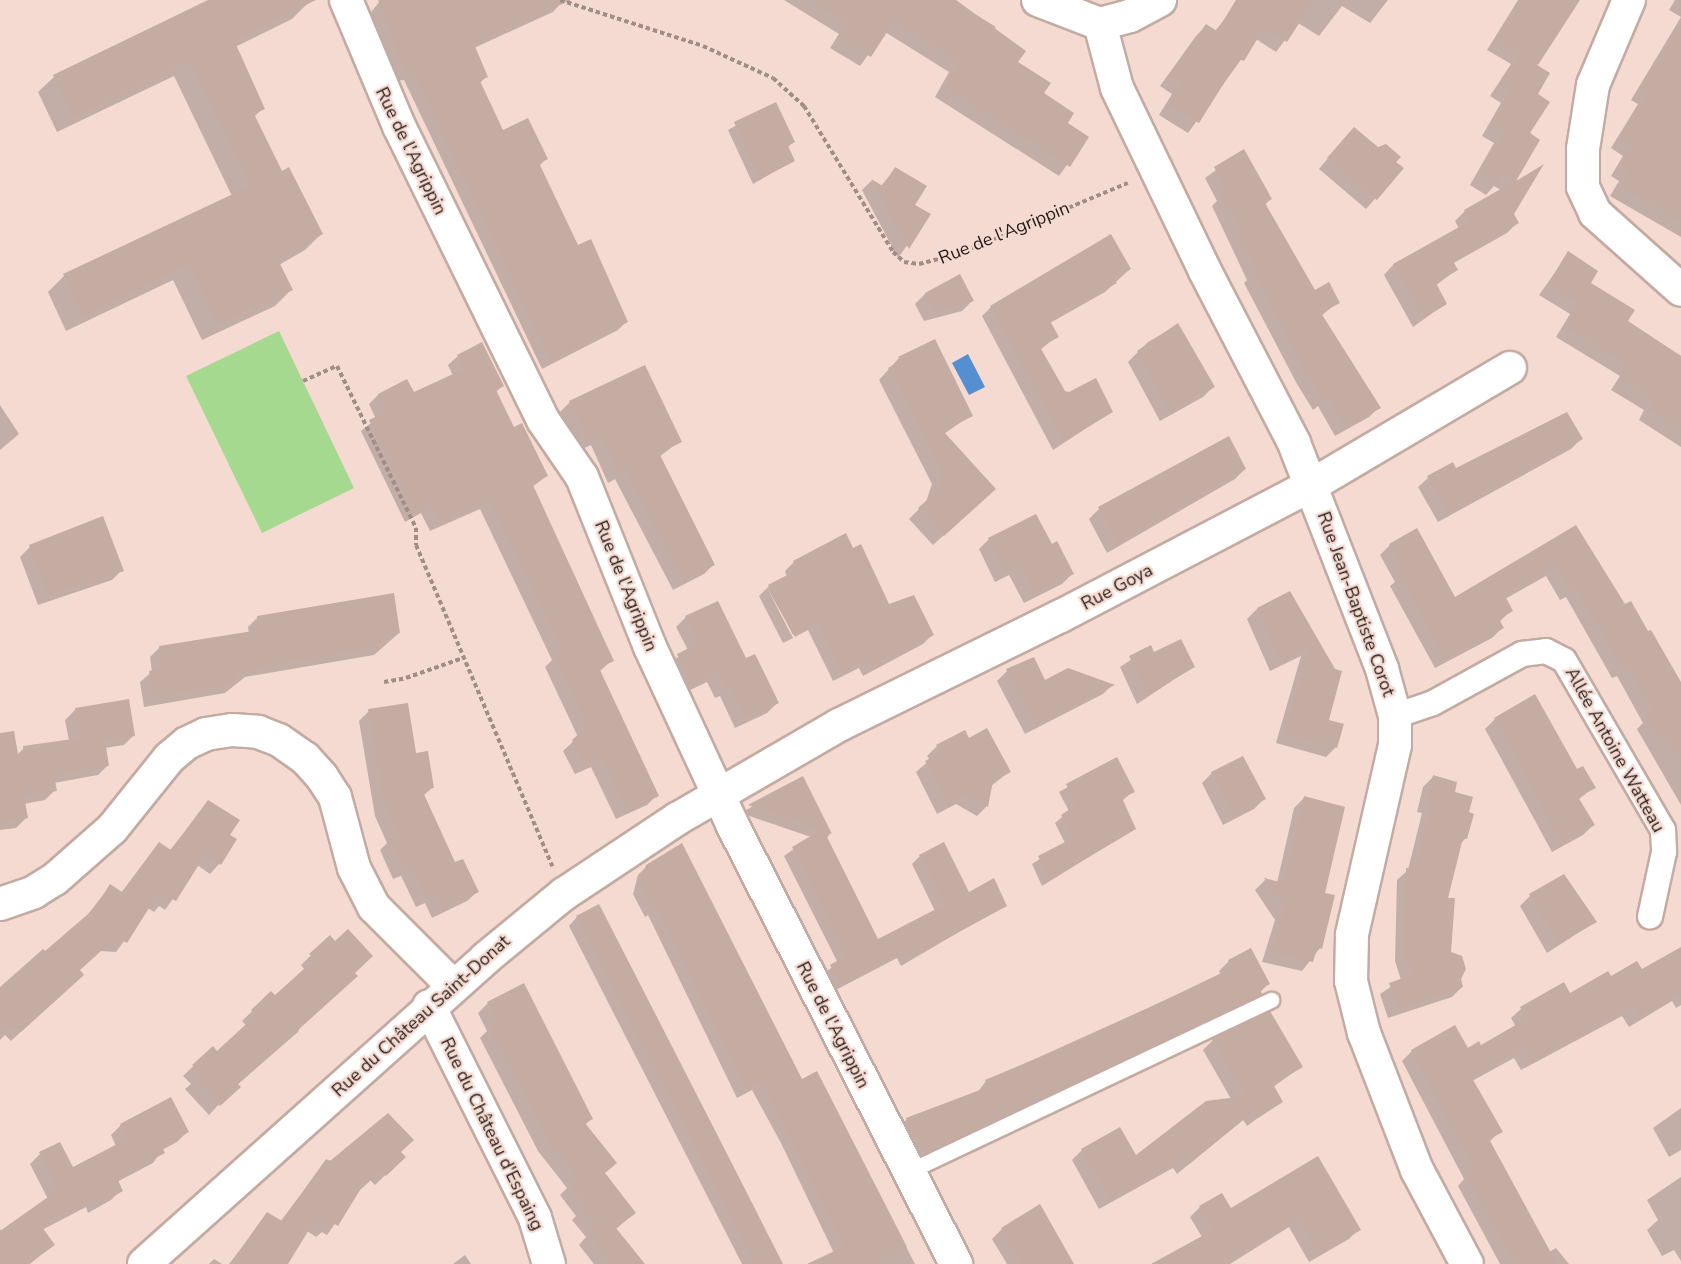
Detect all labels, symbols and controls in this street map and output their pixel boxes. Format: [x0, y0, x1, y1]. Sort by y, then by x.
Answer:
street label: Rue de l'Agrippin [371, 84, 451, 218]
street label: Rue de l'Agrippin [935, 197, 1073, 269]
street label: Rue Jean-Baptiste Corot [1313, 509, 1399, 699]
street label: Rue de l'Agrippin [590, 517, 662, 655]
street label: Rue Goya [1078, 559, 1156, 615]
street label: Allée Antoine Watteau [1561, 664, 1669, 836]
street label: Rue du Château Saint-Donat [328, 930, 514, 1102]
street label: Rue de l'Agrippin [792, 958, 874, 1092]
street label: Rue du Château d'Espaing [436, 1034, 548, 1234]

